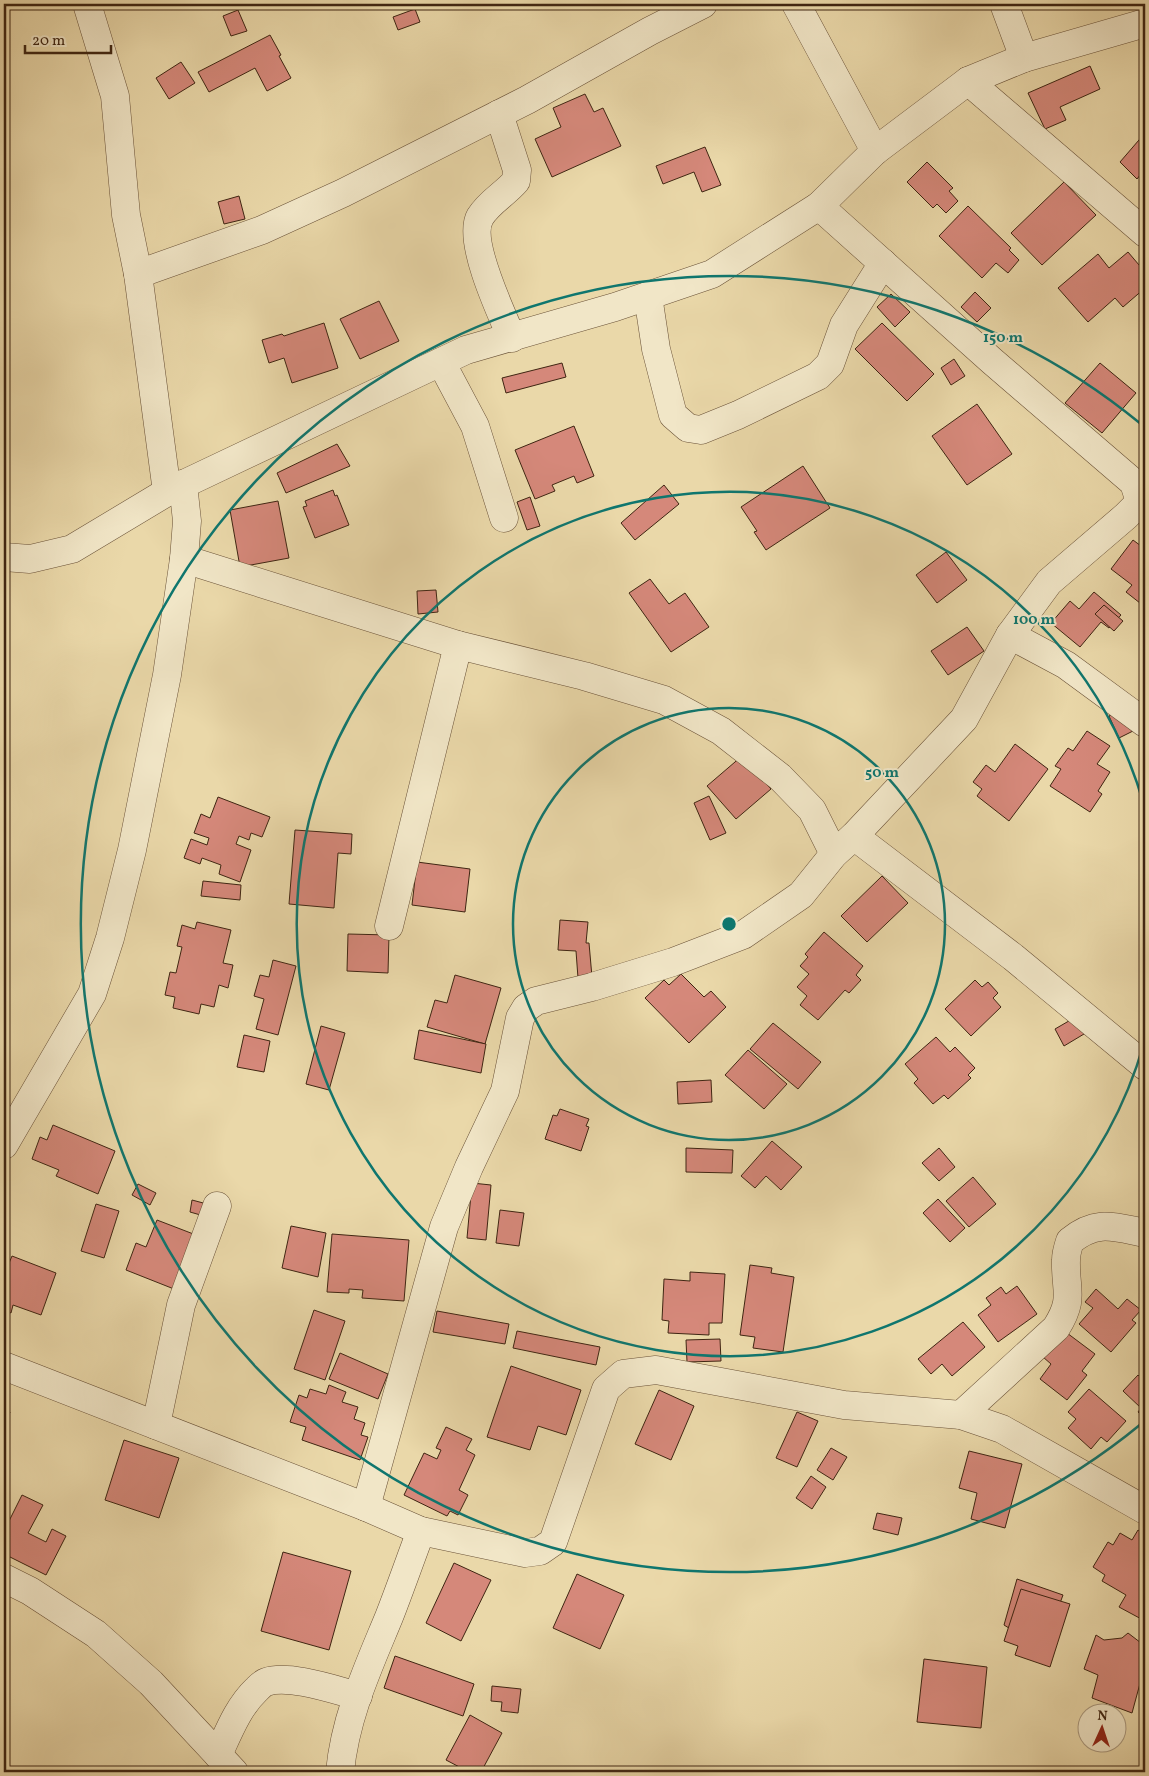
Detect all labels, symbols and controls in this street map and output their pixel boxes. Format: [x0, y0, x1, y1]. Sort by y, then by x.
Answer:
scale bar [25, 22, 111, 54]
text: 20 m [32, 31, 65, 52]
text: 150 m [983, 328, 1023, 349]
text: 100 m [1013, 610, 1056, 631]
text: 50 m [865, 763, 899, 784]
centre of rings [720, 915, 738, 933]
north arrow [1076, 1704, 1126, 1754]
text: N [1097, 1707, 1108, 1726]

